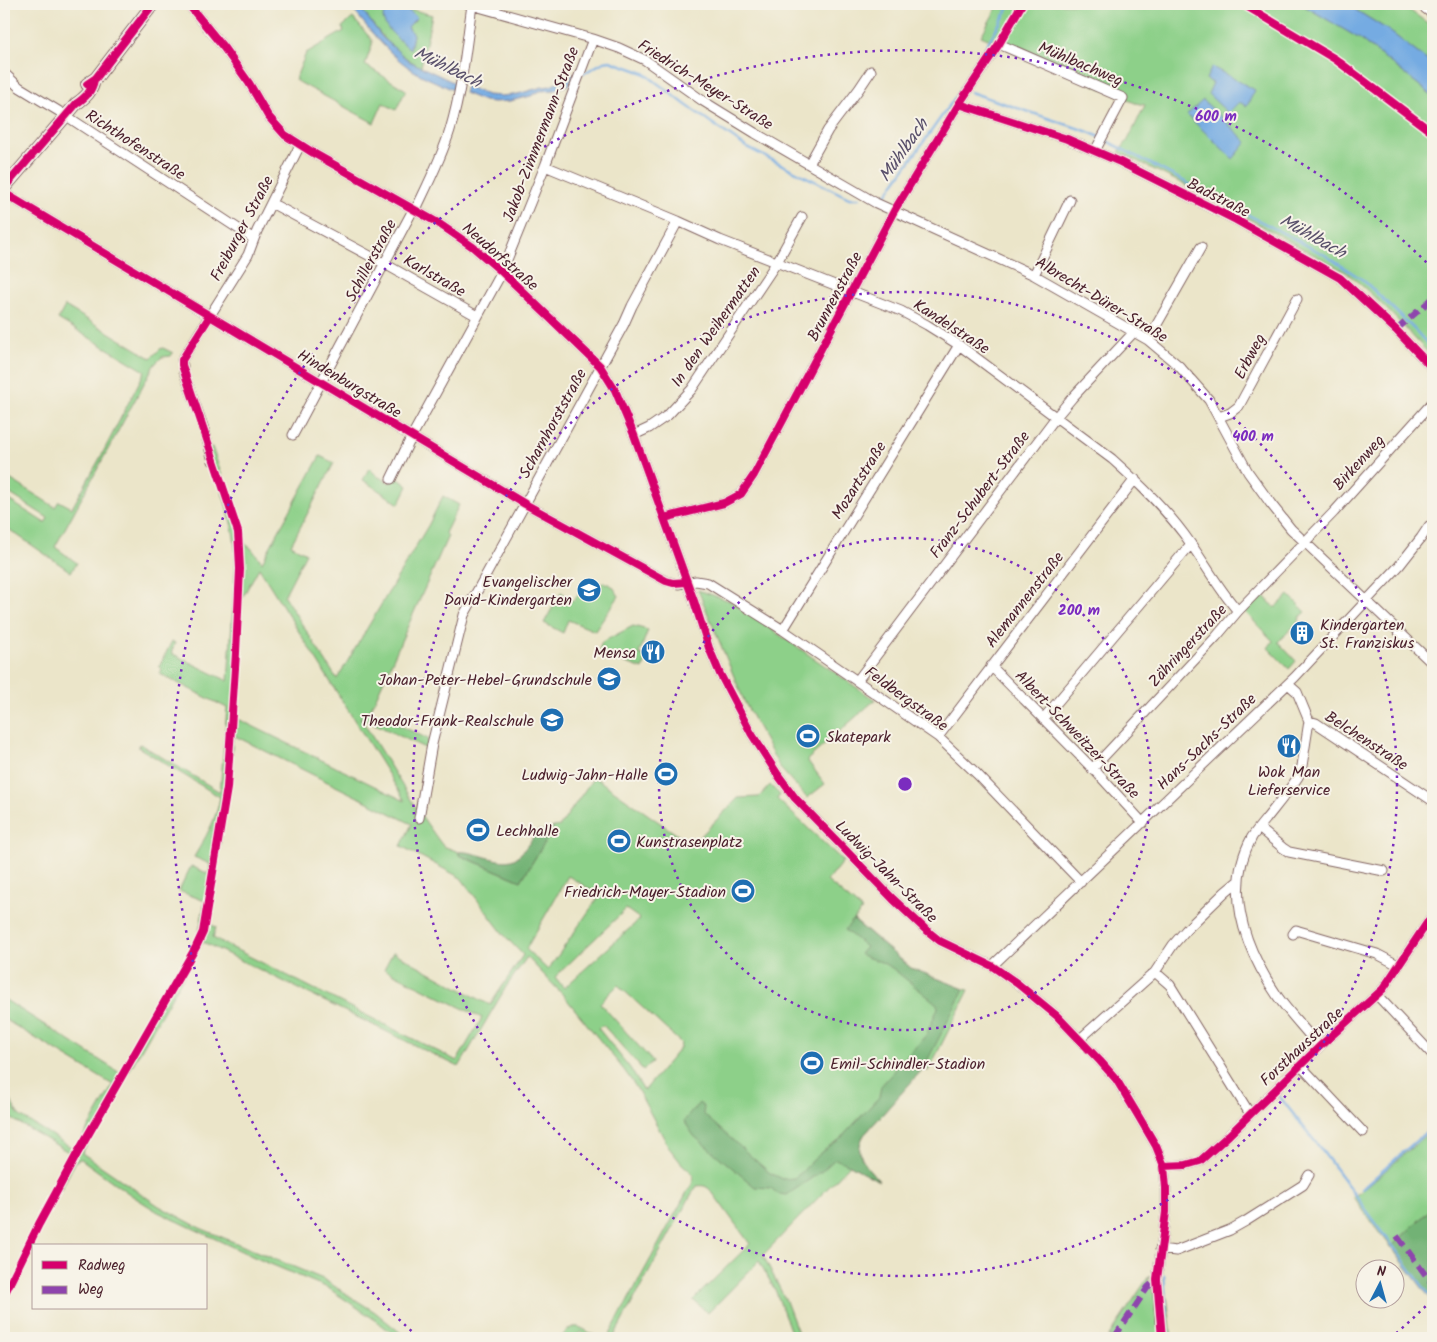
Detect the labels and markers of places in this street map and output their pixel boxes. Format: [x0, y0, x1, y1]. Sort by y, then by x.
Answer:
place label: Evangelischer David-Kindergarten [444, 570, 574, 613]
school or university icon: Evangelischer David-Kindergarten [576, 577, 602, 603]
place label: Kindergarten St. Franziskus [1320, 613, 1414, 656]
building icon: Kindergarten St. Franziskus [1289, 620, 1315, 646]
restaurant icon: Mensa [640, 639, 666, 665]
place label: Mensa [593, 641, 636, 666]
school or university icon: Johan-Peter-Hebel-Grundschule [596, 666, 622, 692]
place label: Johan-Peter-Hebel-Grundschule [378, 668, 592, 693]
school or university icon: Theodor-Frank-Realschule [539, 707, 565, 733]
place label: Theodor-Frank-Realschule [361, 709, 534, 734]
sports icon: Skatepark [795, 723, 821, 749]
place label: Skatepark [826, 725, 891, 750]
restaurant icon: Wok Man Lieferservice [1276, 733, 1302, 759]
place label: Wok Man Lieferservice [1248, 760, 1330, 803]
sports icon: Ludwig-Jahn-Halle [653, 761, 679, 787]
place label: Ludwig-Jahn-Halle [521, 763, 648, 788]
centre of rings [896, 775, 914, 793]
sports icon: Lechhalle [465, 817, 491, 843]
place label: Lechhalle [496, 819, 559, 844]
sports icon: Kunstrasenplatz [606, 828, 632, 854]
place label: Kunstrasenplatz [636, 830, 742, 855]
sports icon: Friedrich-Mayer-Stadion [730, 878, 756, 904]
place label: Friedrich-Mayer-Stadion [564, 880, 726, 905]
sports icon: Emil-Schindler-Stadion [799, 1050, 825, 1076]
place label: Emil-Schindler-Stadion [830, 1052, 985, 1077]

